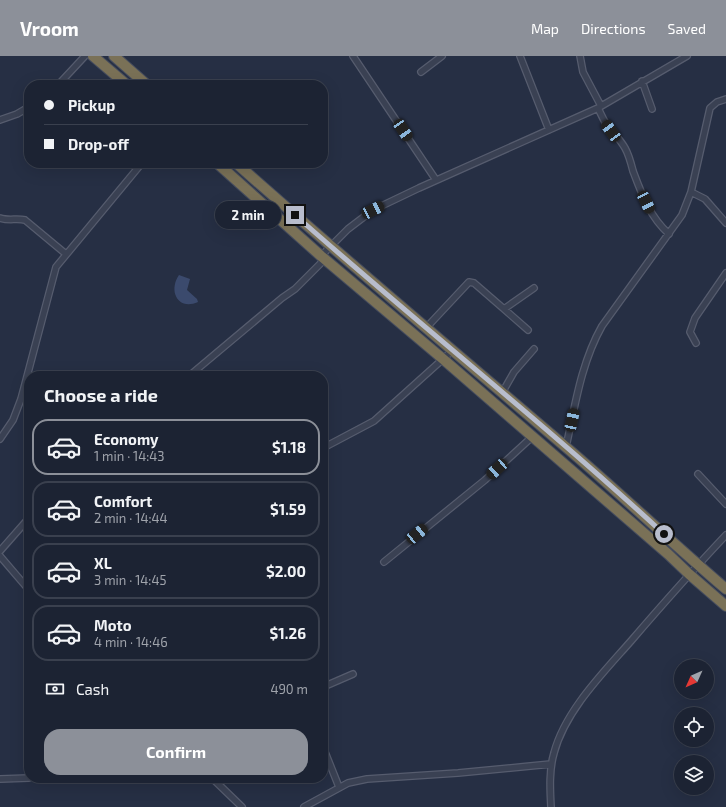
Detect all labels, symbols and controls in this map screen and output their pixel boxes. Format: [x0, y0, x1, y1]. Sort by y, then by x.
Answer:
text: Vroom [20, 17, 79, 40]
text: Map [531, 20, 559, 37]
text: Directions [581, 20, 646, 37]
text: Saved [668, 20, 706, 37]
text: Pickup [68, 96, 115, 114]
car [391, 117, 415, 143]
car [599, 118, 623, 144]
text: Drop-off [68, 135, 129, 153]
car [635, 189, 657, 215]
car [360, 199, 386, 221]
callout: 2 min [215, 201, 281, 229]
route end [286, 206, 304, 224]
text: 2 min [231, 207, 265, 223]
text: Choose a ride [44, 384, 158, 406]
car [564, 407, 580, 433]
icon: car [46, 429, 82, 465]
text: Economy [94, 430, 159, 448]
text: $1.18 [272, 438, 306, 456]
text: 1 min · 14:43 [94, 448, 165, 464]
car [484, 457, 510, 481]
icon: car [46, 491, 82, 527]
text: Comfort [94, 492, 152, 510]
text: $1.59 [270, 500, 306, 518]
text: 2 min · 14:44 [94, 510, 167, 526]
car [404, 522, 430, 546]
route start [655, 525, 673, 543]
icon: car [46, 553, 82, 589]
text: XL [94, 554, 112, 572]
text: $2.00 [266, 562, 306, 580]
text: 3 min · 14:45 [94, 572, 166, 588]
icon: car [46, 615, 82, 651]
text: Moto [94, 616, 132, 634]
text: $1.26 [270, 624, 306, 642]
text: 4 min · 14:46 [94, 634, 168, 650]
north arrow [674, 659, 714, 699]
map controls [674, 659, 714, 795]
icon: cash [44, 678, 66, 700]
text: Cash [76, 680, 109, 698]
text: 490 m [270, 681, 308, 697]
button: locate [674, 707, 714, 747]
button: Confirm [44, 729, 308, 775]
button: layers [674, 755, 714, 795]

